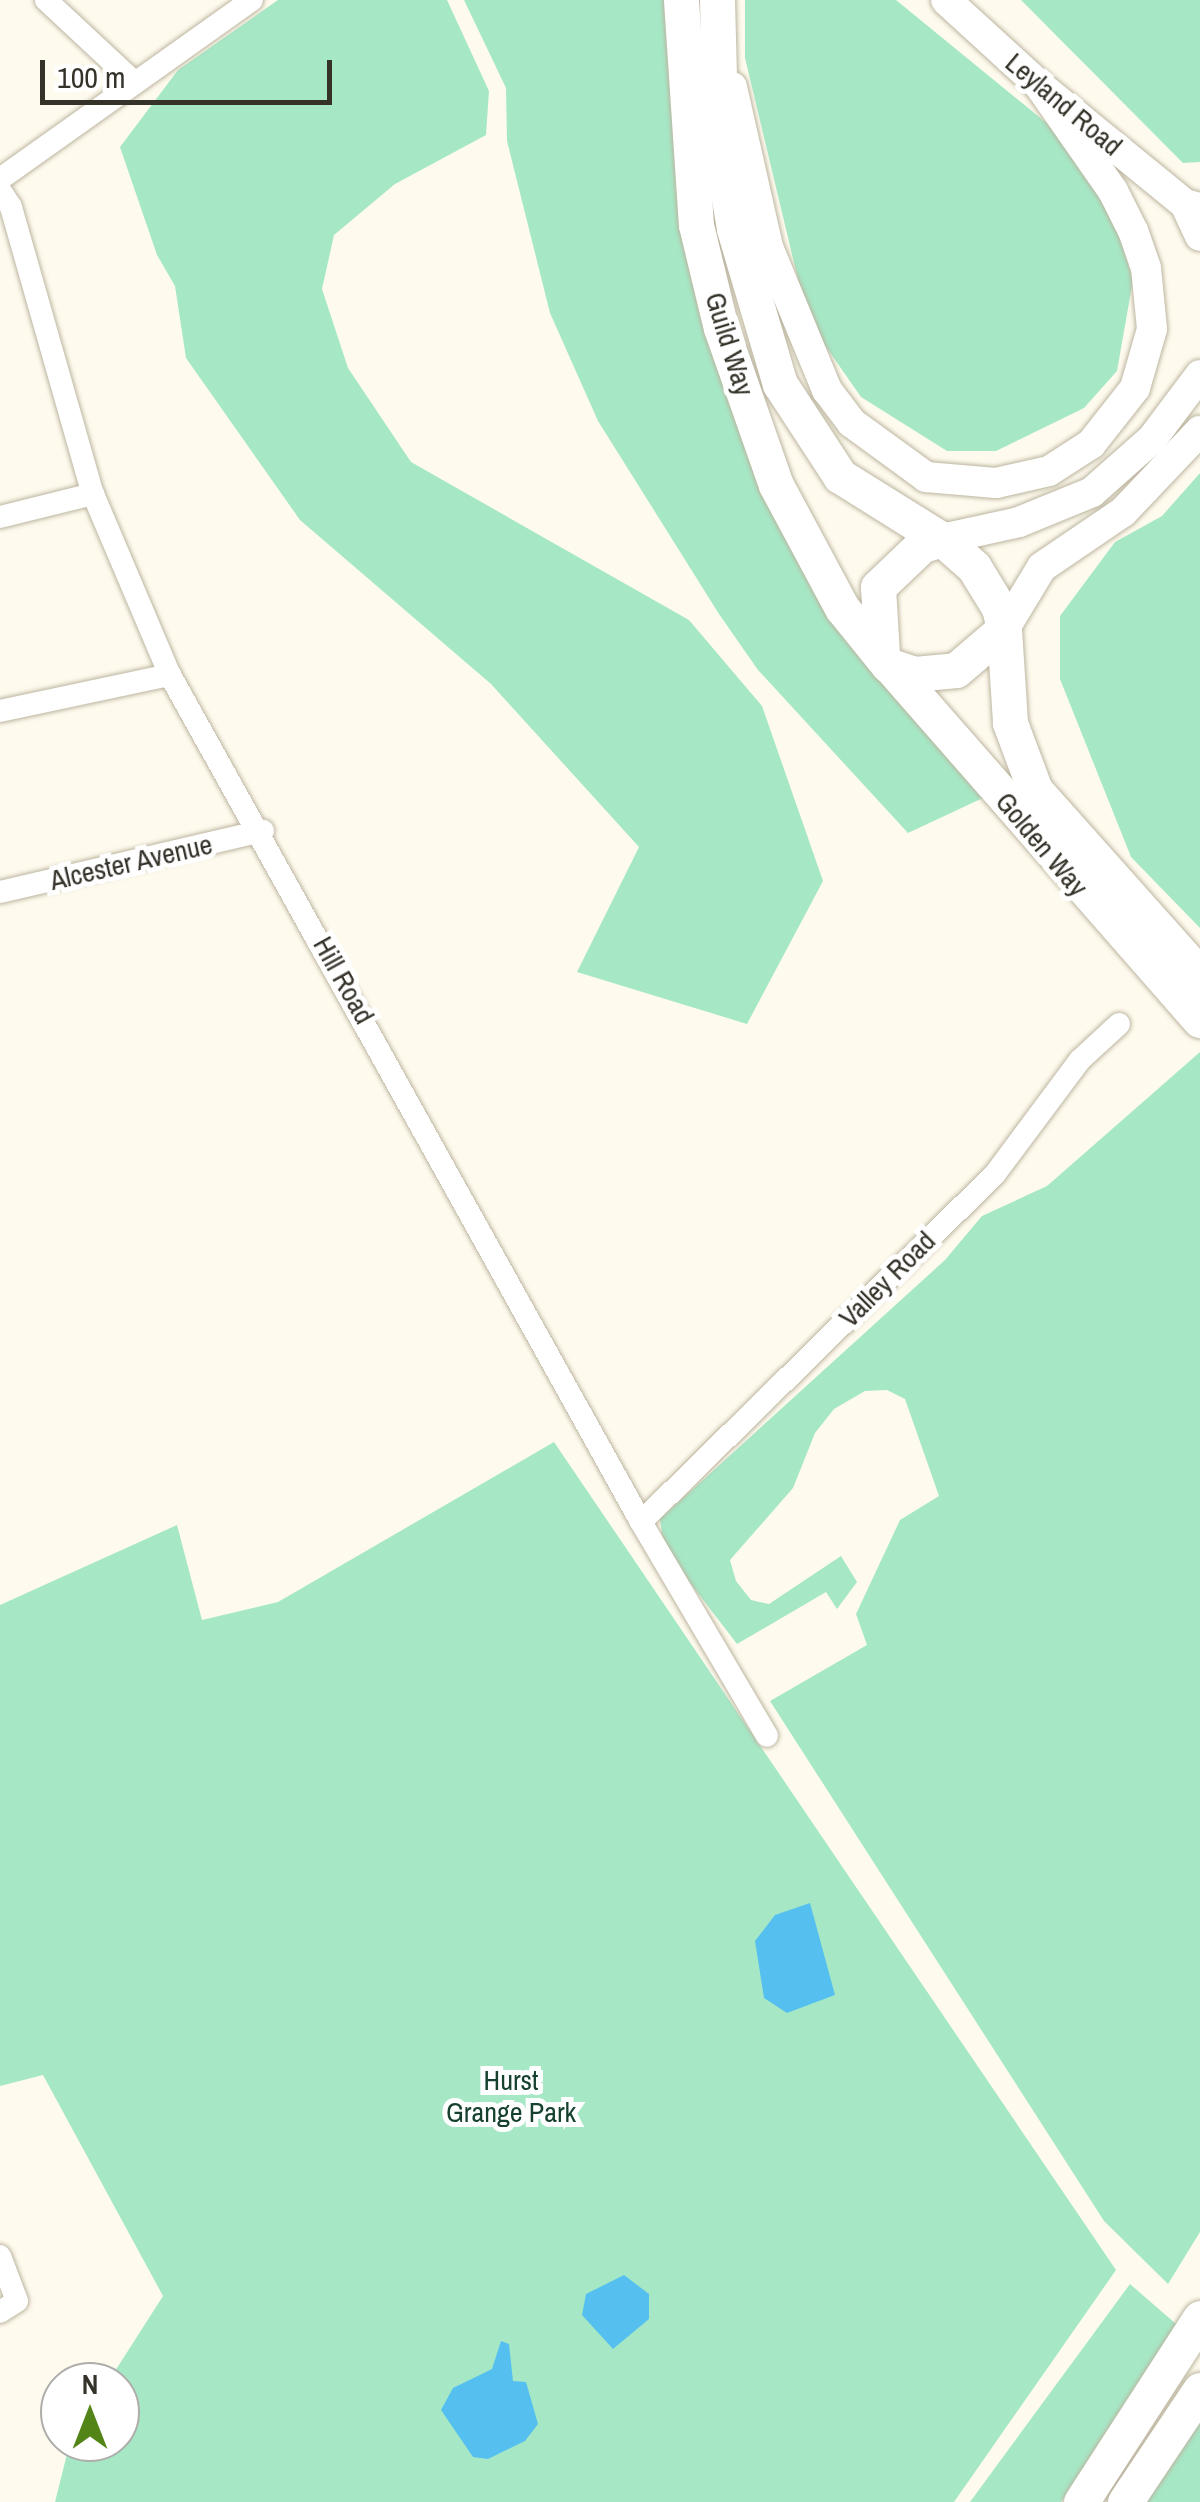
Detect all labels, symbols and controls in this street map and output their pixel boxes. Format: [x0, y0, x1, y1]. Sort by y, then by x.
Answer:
scale bar [45, 40, 338, 102]
street label: Leyland Road [999, 46, 1129, 162]
text: 100 m [57, 57, 125, 97]
street label: Guild Way [698, 288, 762, 400]
street label: Golden Way [989, 785, 1095, 903]
street label: Alcester Avenue [46, 827, 216, 897]
street label: Hill Road [306, 931, 382, 1029]
street label: Valley Road [832, 1224, 942, 1334]
park label: Hurst Grange Park [446, 2063, 576, 2129]
north arrow [40, 2362, 140, 2462]
text: N [82, 2365, 98, 2403]

